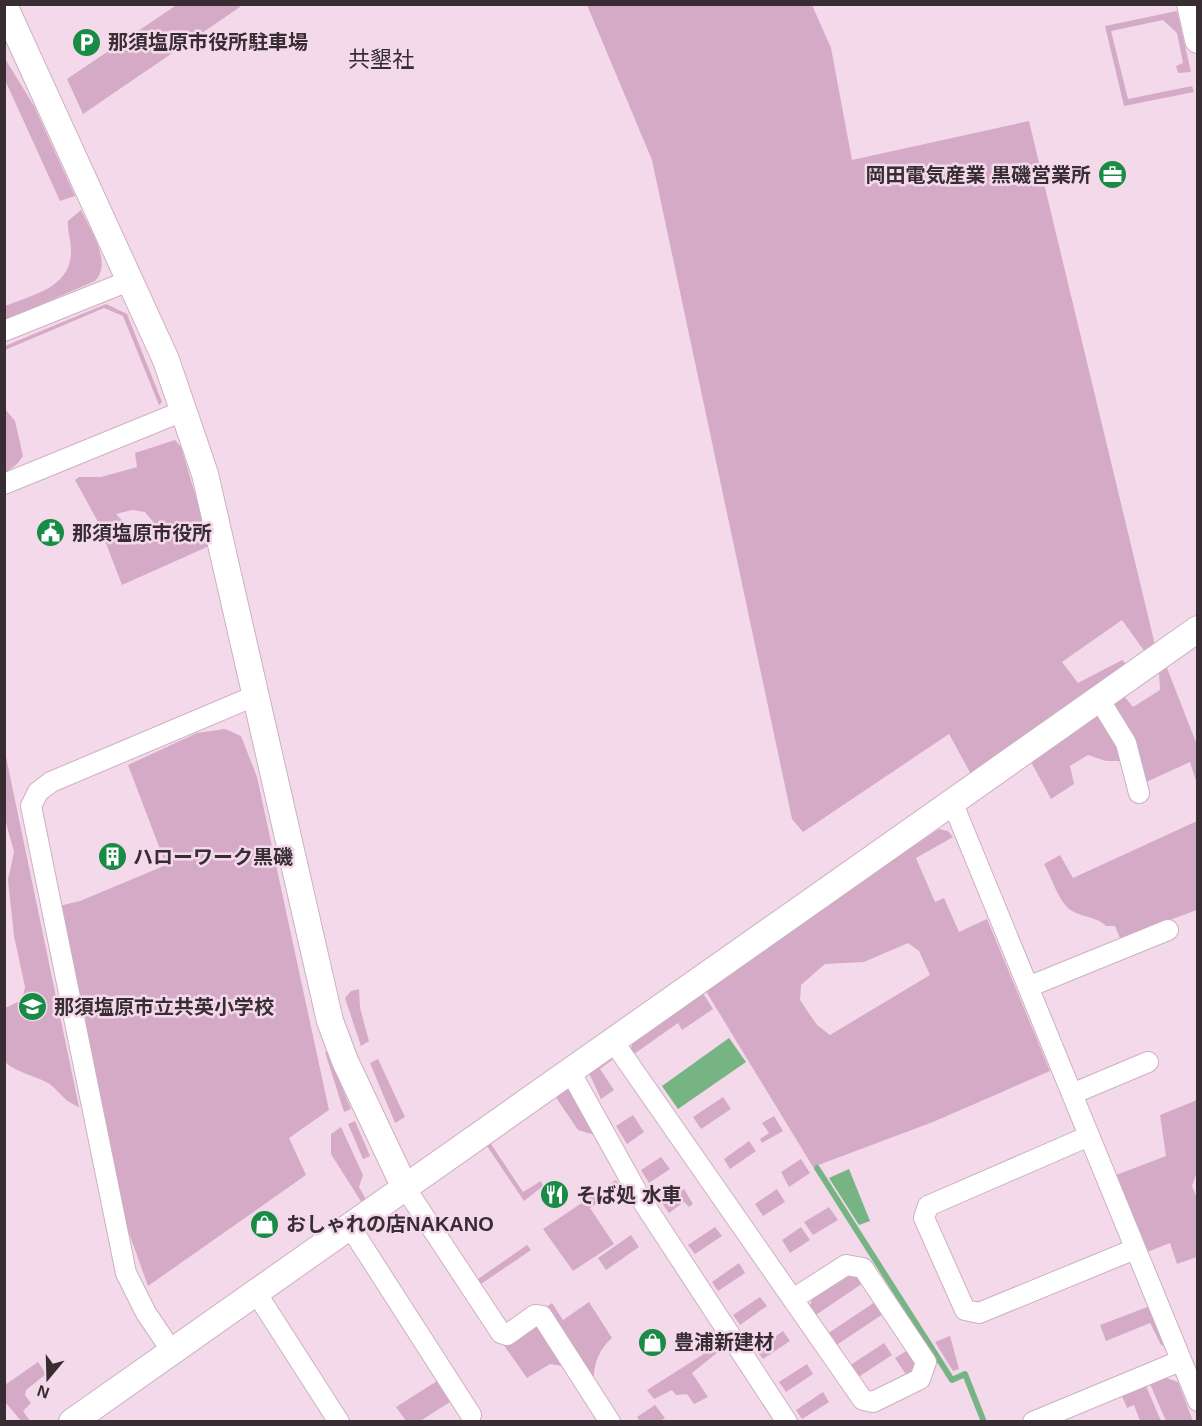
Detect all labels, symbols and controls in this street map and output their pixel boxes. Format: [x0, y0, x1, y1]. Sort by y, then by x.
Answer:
parking icon: 那須塩原市役所駐車場 [71, 26, 103, 58]
place label: 那須塩原市役所駐車場 [108, 31, 308, 53]
district label: 共墾社 [348, 47, 414, 72]
office icon: 岡田電気産業 黒磯営業所 [1096, 159, 1128, 191]
place label: 岡田電気産業 黒磯営業所 [865, 164, 1091, 186]
public building icon: 那須塩原市役所 [35, 517, 67, 549]
place label: 那須塩原市役所 [72, 522, 212, 544]
building icon: ハローワーク黒磯 [96, 841, 128, 873]
place label: ハローワーク黒磯 [133, 846, 293, 868]
school or university icon: 那須塩原市立共英小学校 [17, 991, 49, 1023]
place label: 那須塩原市立共英小学校 [54, 996, 274, 1018]
restaurant icon: そば処 水車 [539, 1179, 571, 1211]
place label: そば処 水車 [576, 1184, 682, 1206]
shop icon: おしゃれの店NAKANO [249, 1208, 281, 1240]
place label: おしゃれの店NAKANO [286, 1213, 494, 1235]
shop icon: 豊浦新建材 [637, 1326, 669, 1358]
place label: 豊浦新建材 [674, 1331, 774, 1353]
north arrow [18, 1348, 78, 1408]
text: N [35, 1382, 52, 1402]

